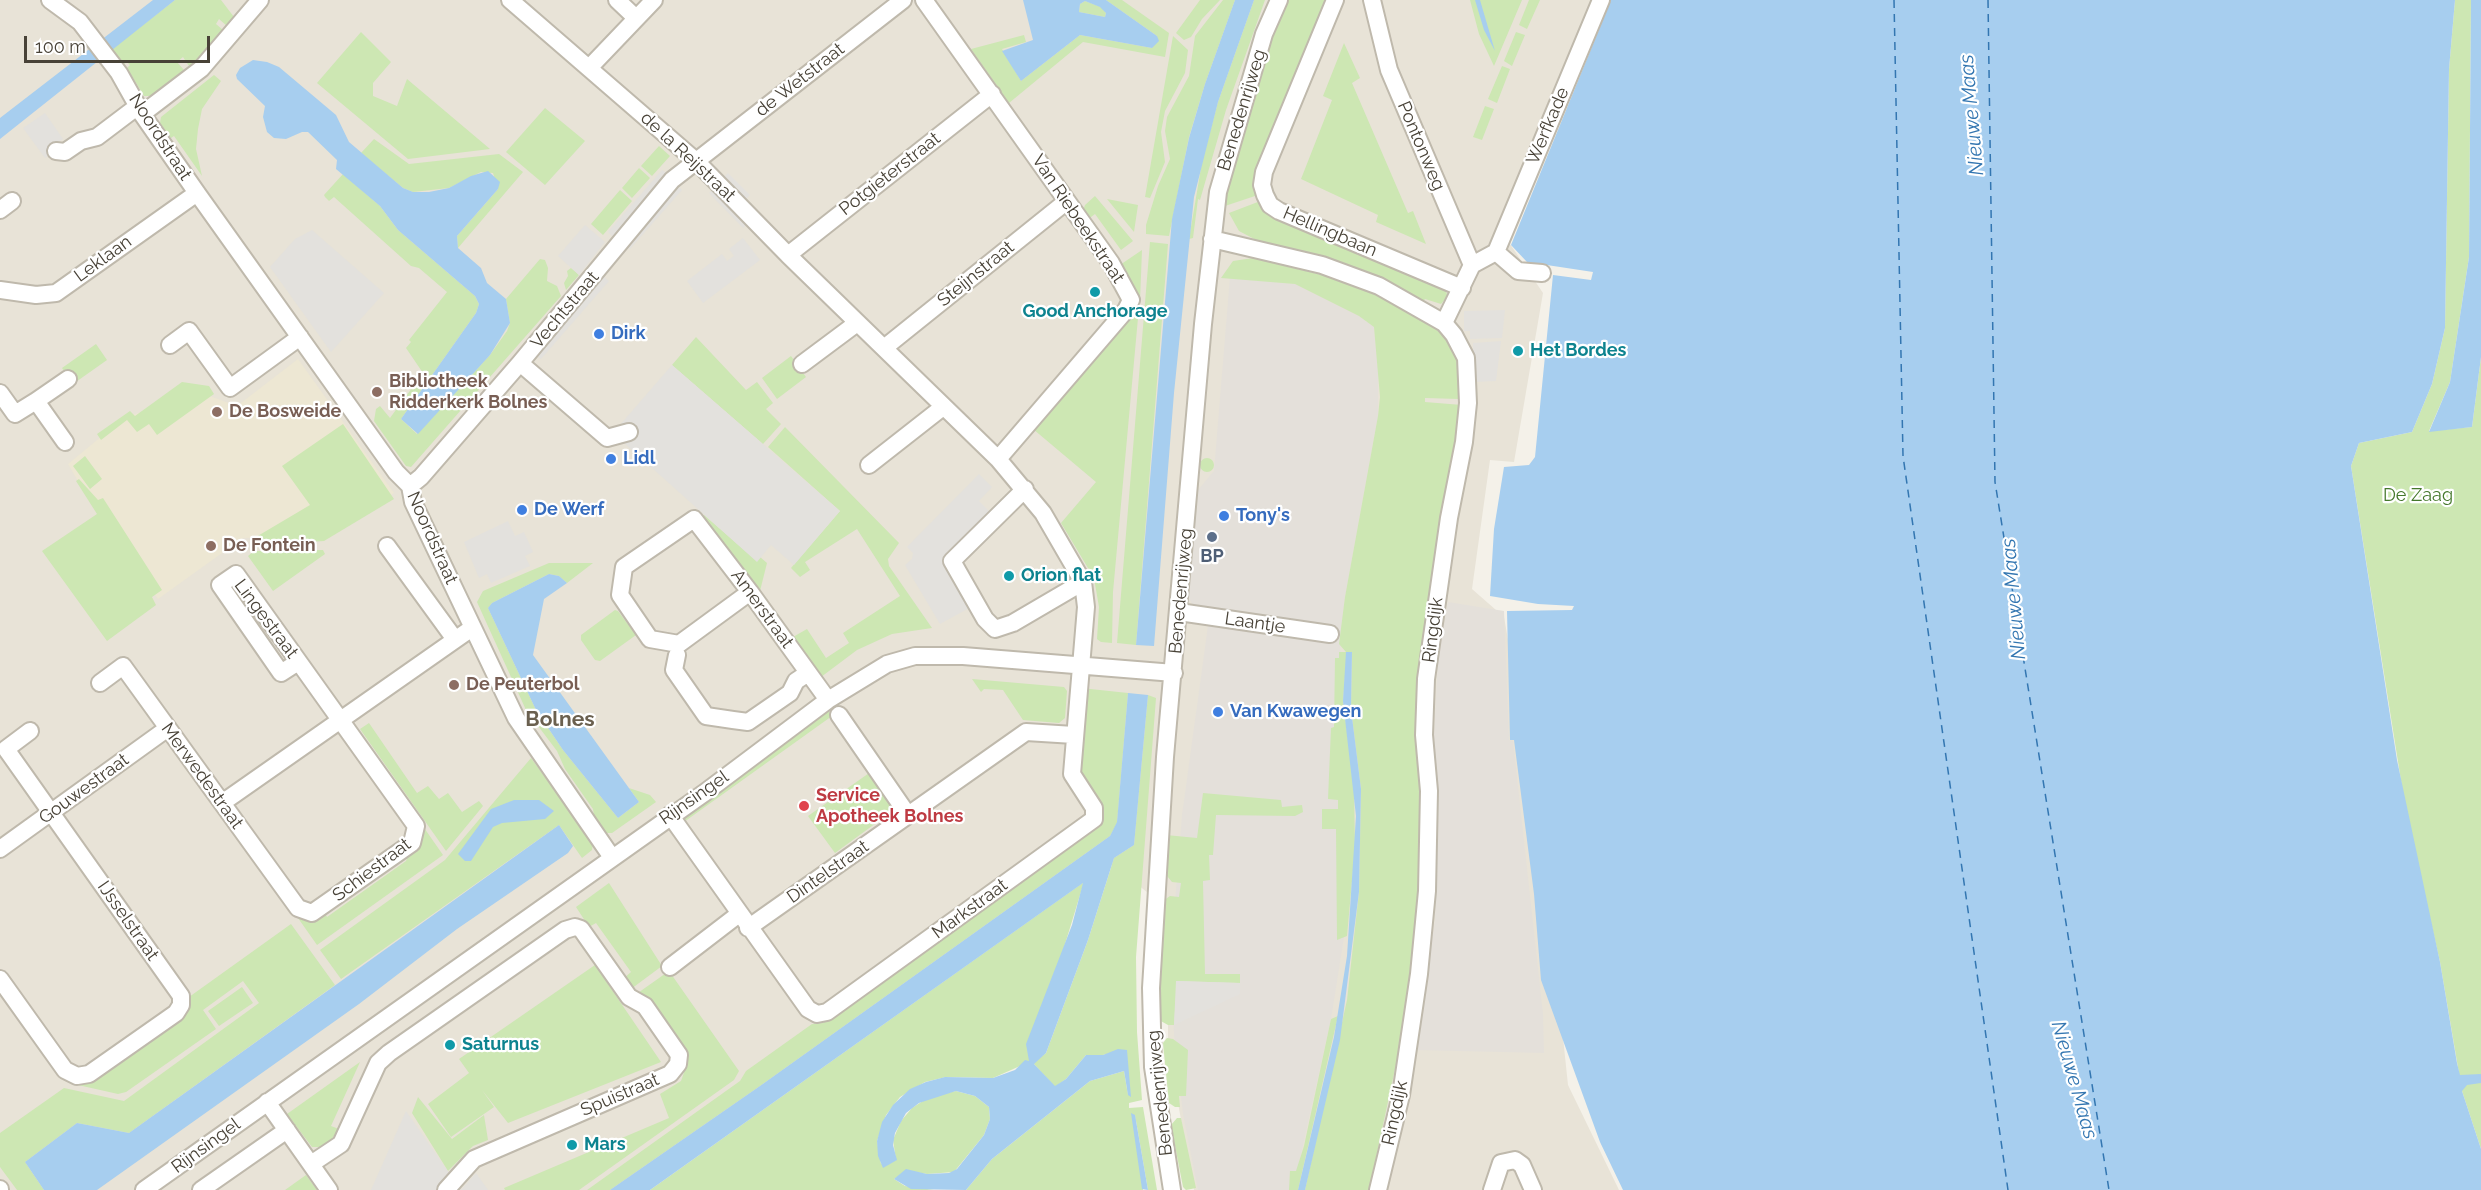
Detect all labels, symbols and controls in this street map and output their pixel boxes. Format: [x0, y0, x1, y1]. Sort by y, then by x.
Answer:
scale bar [27, 24, 213, 62]
text: 100 m [35, 36, 86, 57]
street label: de Wetstraat [751, 39, 849, 121]
street label: Benedenrijweg [1213, 47, 1271, 173]
water label: Nieuwe Maas [1955, 53, 1989, 177]
street label: Werfkade [1522, 84, 1574, 168]
street label: Noordstraat [124, 90, 196, 184]
street label: Pontonweg [1392, 98, 1450, 194]
street label: de la Reijstraat [636, 107, 740, 207]
street label: Potgieterstraat [835, 128, 945, 220]
street label: Van Riebeekstraat [1027, 150, 1129, 288]
street label: Hellingbaan [1280, 202, 1380, 262]
street label: Leklaan [70, 231, 136, 287]
street label: Steijnstraat [933, 237, 1019, 311]
street label: Vechtstraat [526, 267, 604, 353]
marker: Good Anchorage [1088, 285, 1102, 299]
place label: Good Anchorage [1022, 301, 1168, 323]
place label: Dirk [611, 323, 645, 345]
marker: Dirk [592, 327, 606, 341]
place label: Het Bordes [1530, 340, 1626, 362]
marker: Het Bordes [1511, 344, 1525, 358]
place label: Bibliotheek Ridderkerk Bolnes [389, 371, 548, 413]
marker: Bibliotheek Ridderkerk Bolnes [370, 385, 384, 399]
place label: De Bosweide [229, 401, 341, 423]
marker: De Bosweide [210, 405, 224, 419]
place label: Lidl [623, 448, 655, 470]
marker: Lidl [604, 452, 618, 466]
park label: De Zaag [2383, 485, 2453, 507]
street label: Noordstraat [402, 488, 462, 588]
place label: De Werf [534, 499, 604, 521]
marker: De Werf [515, 503, 529, 517]
place label: Tony's [1236, 505, 1290, 527]
marker: Tony's [1217, 509, 1231, 523]
street label: Benedenrijweg [1165, 527, 1197, 655]
marker: BP [1205, 530, 1219, 544]
place label: De Fontein [223, 535, 316, 557]
water label: Nieuwe Maas [1997, 537, 2031, 661]
marker: De Fontein [204, 539, 218, 553]
place label: BP [1200, 546, 1224, 568]
street label: Amerstraat [726, 565, 798, 653]
place label: Orion flat [1021, 565, 1101, 587]
marker: Orion flat [1002, 569, 1016, 583]
street label: Lingestraat [229, 575, 303, 663]
street label: Ringdijk [1418, 596, 1448, 664]
street label: Laantje [1223, 608, 1287, 638]
place label: De Peuterbol [466, 674, 579, 696]
marker: De Peuterbol [447, 678, 461, 692]
place label: Van Kwawegen [1230, 701, 1361, 723]
marker: Van Kwawegen [1211, 705, 1225, 719]
district label: Bolnes [525, 707, 595, 733]
street label: Merwedestraat [156, 719, 248, 833]
street label: Gouwestraat [35, 749, 133, 829]
street label: Rijnsingel [655, 766, 733, 830]
place label: Service Apotheek Bolnes [816, 785, 963, 828]
marker: Service Apotheek Bolnes [797, 799, 811, 813]
street label: Schiestraat [329, 834, 415, 906]
street label: Dintelstraat [783, 836, 873, 908]
street label: Markstraat [928, 874, 1012, 944]
street label: IJsselstraat [93, 877, 163, 965]
water label: Nieuwe Maas [2046, 1018, 2102, 1142]
street label: Benedenrijweg [1143, 1029, 1177, 1157]
place label: Saturnus [462, 1034, 539, 1056]
marker: Saturnus [443, 1038, 457, 1052]
street label: Spuistraat [577, 1069, 663, 1121]
street label: Ringdijk [1378, 1079, 1412, 1147]
street label: Rijnsingel [167, 1114, 245, 1178]
place label: Mars [584, 1134, 626, 1156]
marker: Mars [565, 1138, 579, 1152]

